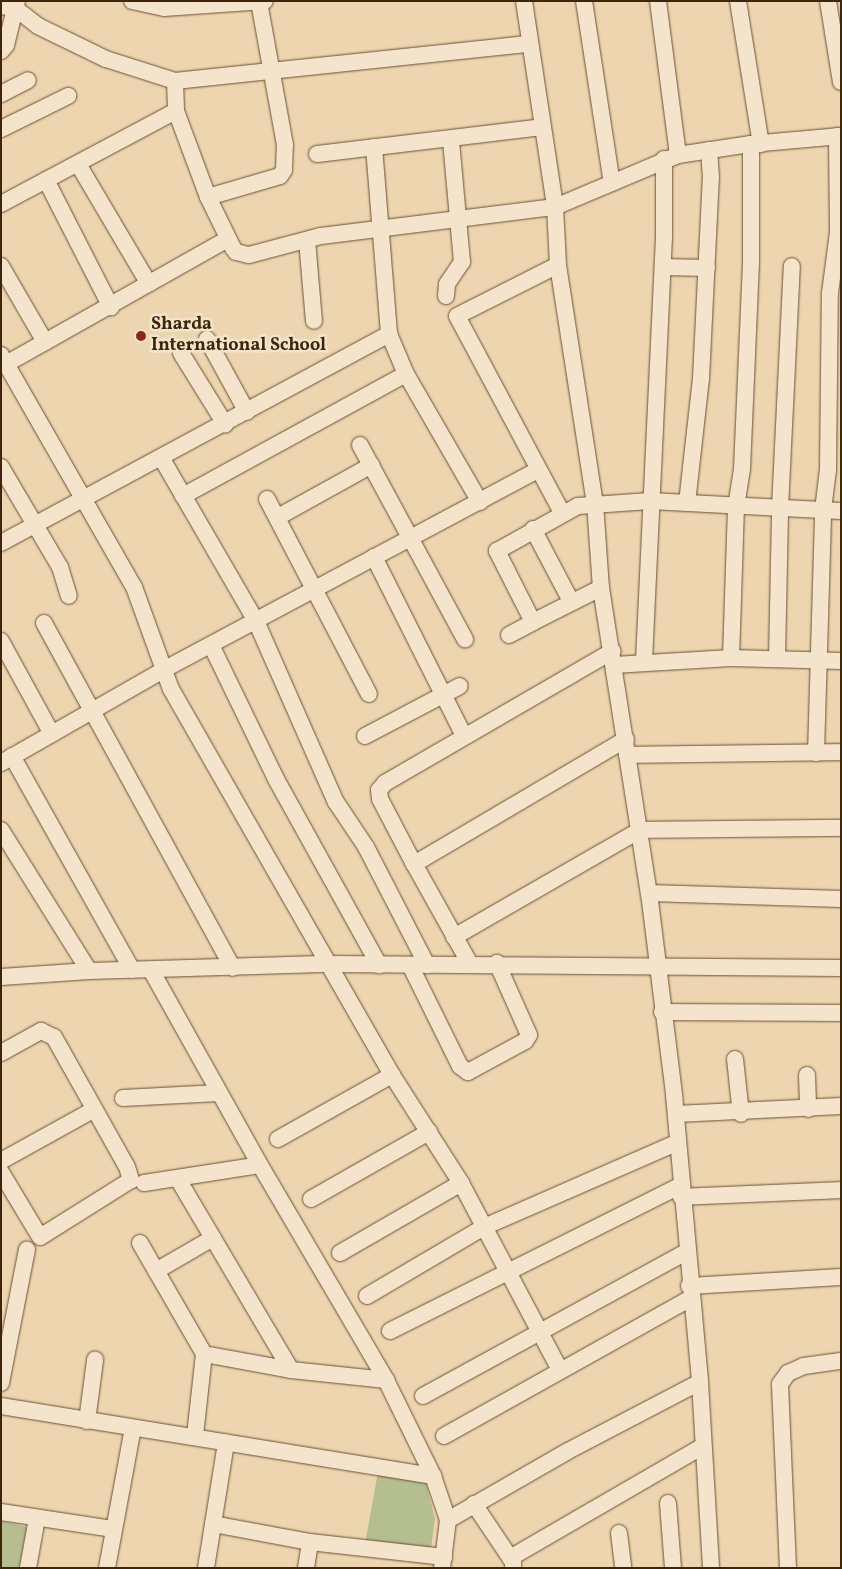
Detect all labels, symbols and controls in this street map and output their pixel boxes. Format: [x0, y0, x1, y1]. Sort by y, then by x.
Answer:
place label: Sharda International School [151, 315, 326, 358]
marker: Sharda International School [135, 330, 147, 342]

